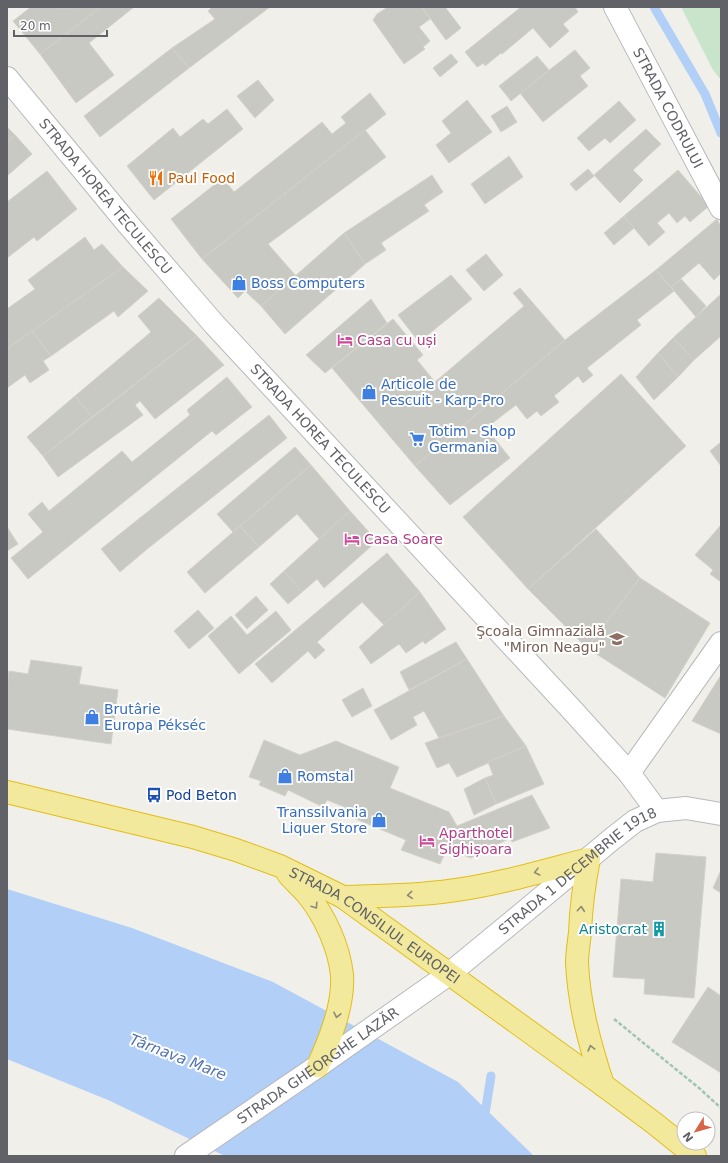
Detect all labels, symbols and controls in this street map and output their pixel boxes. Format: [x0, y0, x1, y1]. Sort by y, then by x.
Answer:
scale bar [14, 12, 107, 38]
text: 20 m [20, 19, 51, 33]
street label: STRADA CODRULUI [630, 45, 706, 171]
street label: STRADA HOREA TECULESCU [36, 115, 175, 277]
restaurant icon: Paul Food [147, 169, 165, 187]
place label: Paul Food [168, 170, 235, 186]
shop icon: Boss Computers [230, 274, 248, 292]
place label: Boss Computers [251, 275, 365, 291]
hotel icon: Casa cu uși [336, 331, 354, 349]
place label: Casa cu uși [357, 332, 437, 349]
street label: STRADA HOREA TECULESCU [247, 361, 394, 517]
place label: Articole de Pescuit - Karp-Pro [381, 376, 504, 408]
shop icon: Articole de Pescuit - Karp-Pro [360, 383, 378, 401]
place label: Totim - Shop Germania [428, 423, 516, 455]
supermarket icon: Totim - Shop Germania [408, 430, 426, 448]
hotel icon: Casa Soare [343, 530, 361, 548]
place label: Casa Soare [364, 531, 443, 547]
place label: Şcoala Gimnazială "Miron Neagu" [476, 623, 605, 655]
school or university icon: Şcoala Gimnazială "Miron Neagu" [608, 630, 626, 648]
place label: Brutârie Europa Pékséc [104, 701, 206, 733]
shop icon: Brutârie Europa Pékséc [83, 708, 101, 726]
shop icon: Romstal [276, 767, 294, 785]
place label: Romstal [297, 768, 354, 784]
bus stop icon: Pod Beton [145, 786, 163, 804]
place label: Pod Beton [166, 787, 237, 803]
place label: Transsilvania Liquer Store [276, 804, 367, 836]
street label: STRADA 1 DECEMBRIE 1918 [495, 804, 659, 938]
shop icon: Transsilvania Liquer Store [370, 811, 388, 829]
place label: Aparthotel Sighișoara [439, 825, 513, 858]
hotel icon: Aparthotel Sighișoara [418, 832, 436, 850]
street label: STRADA CONSILIUL EUROPEI [287, 864, 463, 987]
one-way arrow [534, 867, 541, 876]
one-way arrow [407, 891, 413, 900]
one-way arrow [310, 902, 318, 909]
one-way arrow [577, 906, 586, 912]
building icon: Aristocrat [650, 920, 668, 938]
place label: Aristocrat [579, 921, 648, 937]
street label: STRADA GHEORGHE LAZĂR [234, 1004, 402, 1127]
one-way arrow [333, 1011, 341, 1018]
water label: Târnava Mare [127, 1030, 229, 1084]
one-way arrow [587, 1045, 596, 1052]
north arrow [676, 1111, 716, 1151]
text: N [680, 1129, 696, 1144]

